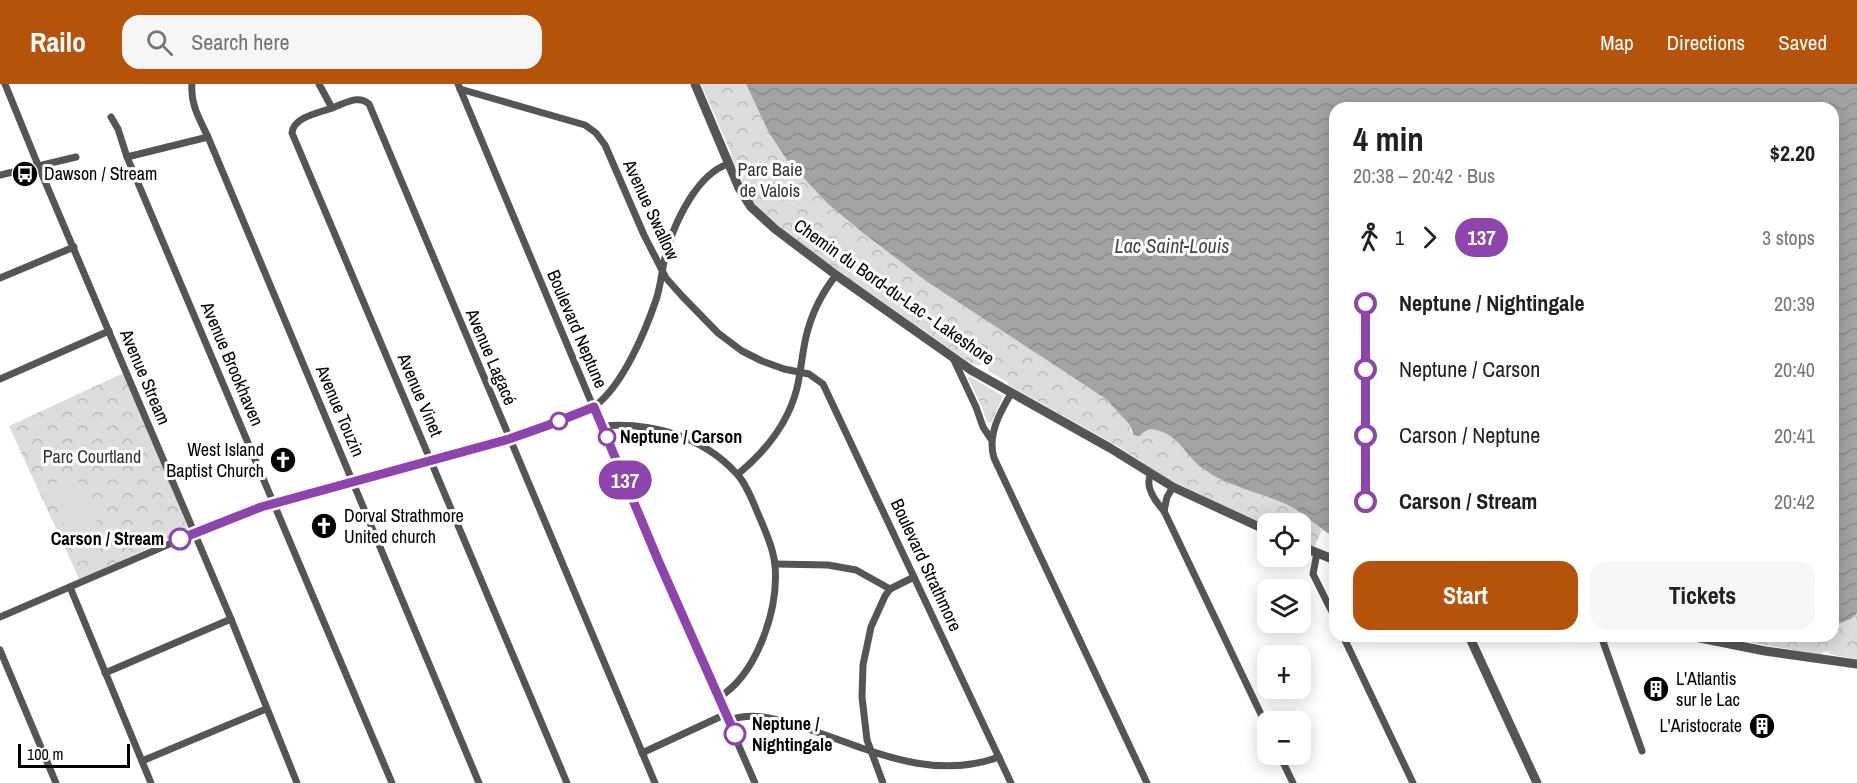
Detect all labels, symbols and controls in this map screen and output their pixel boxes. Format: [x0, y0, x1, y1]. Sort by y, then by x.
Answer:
search box [122, 15, 542, 69]
text: Railo [30, 23, 86, 61]
icon: search [143, 26, 176, 59]
text: Search here [191, 27, 289, 57]
text: Map [1600, 28, 1634, 57]
text: Directions [1667, 28, 1745, 57]
text: Saved [1778, 28, 1827, 57]
text: 4 min [1353, 117, 1424, 161]
text: $2.20 [1770, 138, 1815, 168]
street label: Avenue Swallow [617, 155, 686, 264]
park label: Parc Baie de Valois [738, 157, 802, 203]
bus stop icon: Dawson / Stream [10, 159, 40, 189]
place label: Dawson / Stream [44, 161, 157, 186]
text: 20:38 – 20:42 · Bus [1353, 162, 1495, 189]
street label: Chemin du Bord-du-Lac - Lakeshore [789, 213, 1000, 371]
icon: walk [1353, 221, 1386, 254]
icon: forward [1413, 221, 1446, 254]
text: 137 [1467, 223, 1496, 252]
text: 1 [1395, 224, 1404, 251]
text: 3 stops [1762, 224, 1815, 251]
water label: Lac Saint-Louis [1115, 232, 1229, 259]
street label: Boulevard Neptune [541, 266, 614, 392]
text: Neptune / Nightingale [1399, 288, 1584, 318]
text: 20:39 [1774, 290, 1815, 317]
street label: Avenue Brookhaven [195, 297, 270, 430]
street label: Avenue Lagacé [460, 304, 523, 409]
street label: Avenue Stream [114, 324, 177, 428]
street label: Avenue Vinet [391, 348, 449, 440]
text: Neptune / Carson [1399, 354, 1540, 384]
text: 20:40 [1774, 356, 1815, 383]
street label: Avenue Touzin [310, 360, 371, 460]
unlabelled marker [550, 412, 568, 430]
text: Carson / Neptune [1399, 420, 1540, 450]
text: 20:41 [1774, 422, 1815, 449]
place label: Neptune / Carson [620, 424, 742, 449]
marker: Neptune / Carson [598, 428, 616, 446]
place label: West Island Baptist Church [166, 437, 264, 483]
park label: Parc Courtland [43, 444, 141, 469]
church icon: West Island Baptist Church [268, 445, 298, 475]
line badge: 137 [590, 460, 660, 500]
text: 137 [611, 466, 639, 495]
text: Carson / Stream [1399, 486, 1537, 516]
text: 20:42 [1774, 488, 1815, 515]
street label: Boulevard Strathmore [885, 494, 968, 635]
place label: Dorval Strathmore United church [344, 503, 464, 549]
church icon: Dorval Strathmore United church [309, 511, 339, 541]
map controls [1257, 513, 1311, 765]
button: locate [1257, 513, 1311, 567]
place label: Carson / Stream [51, 526, 164, 551]
marker: Carson / Stream [169, 528, 191, 550]
button: Start [1353, 561, 1578, 630]
button: Tickets [1590, 561, 1815, 630]
button: layers [1257, 579, 1311, 633]
button: + [1257, 645, 1311, 699]
place label: L'Atlantis sur le Lac [1676, 666, 1740, 712]
building icon: L'Atlantis sur le Lac [1641, 674, 1671, 704]
place label: Neptune / Nightingale [752, 711, 832, 757]
button: − [1257, 711, 1311, 765]
building icon: L'Aristocrate [1747, 711, 1777, 741]
place label: L'Aristocrate [1660, 713, 1742, 738]
marker: Neptune / Nightingale [724, 723, 746, 745]
scale bar [18, 741, 130, 768]
text: 100 m [27, 743, 63, 765]

